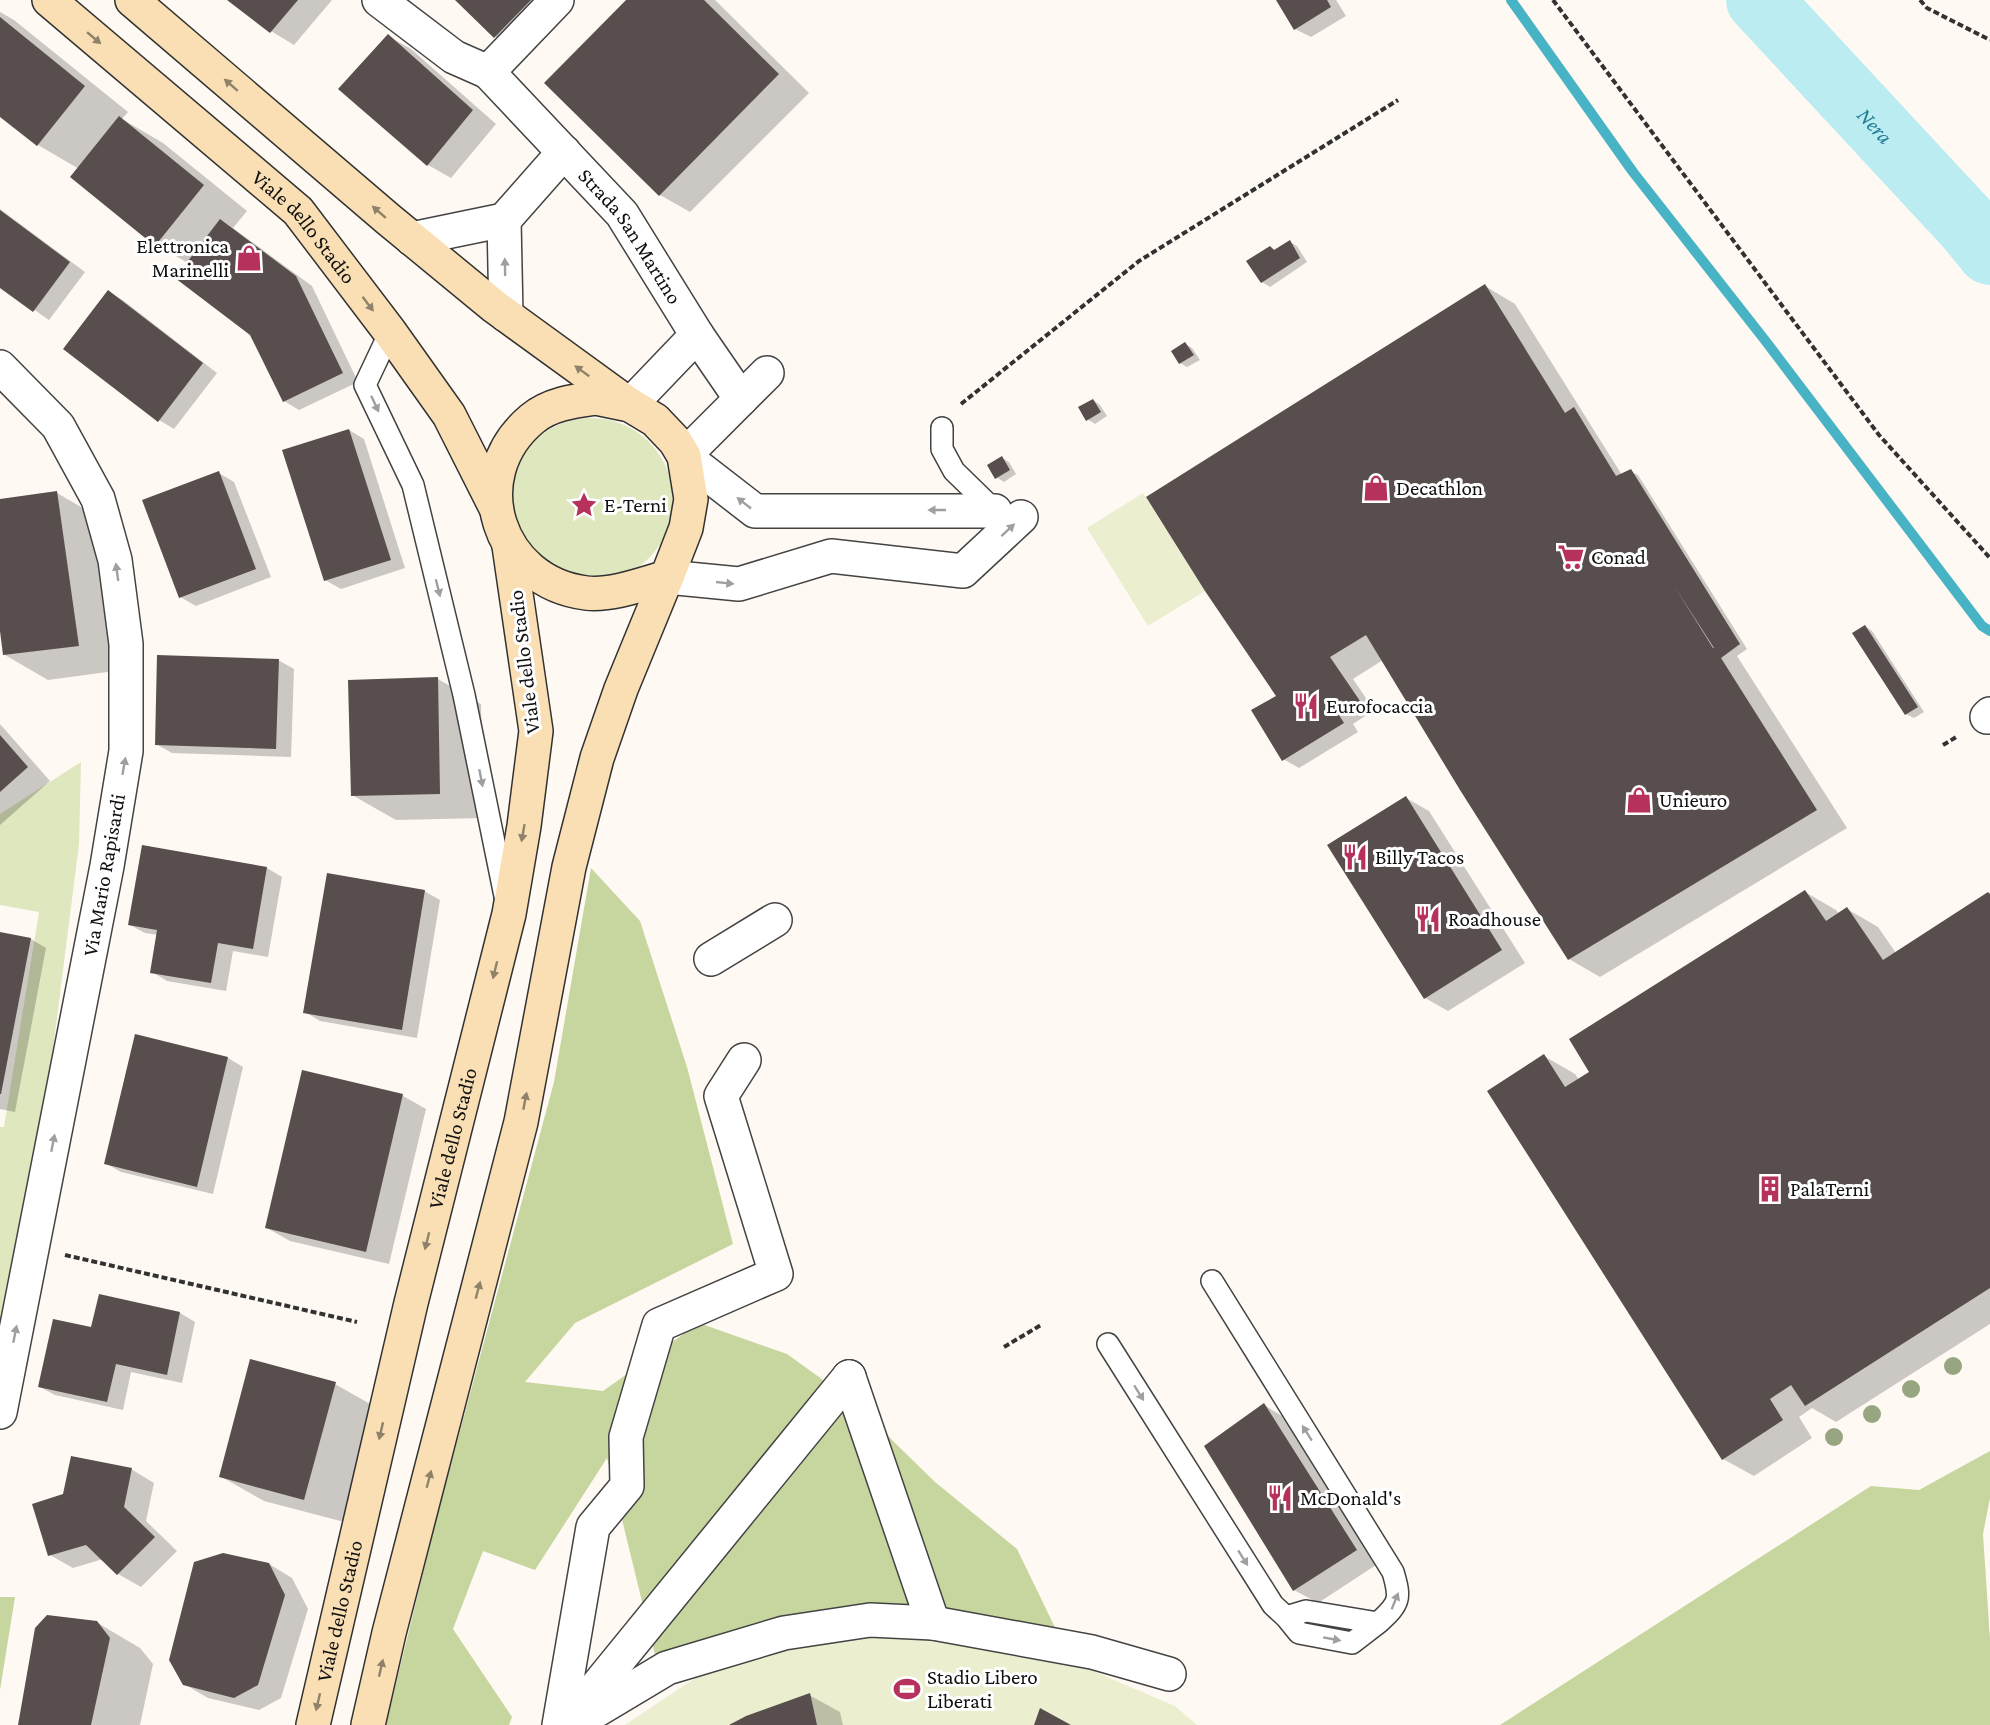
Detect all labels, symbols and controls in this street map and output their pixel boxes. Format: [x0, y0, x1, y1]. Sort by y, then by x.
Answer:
one-way arrow [86, 31, 102, 44]
one-way arrow [224, 79, 239, 92]
water label: Nera [1852, 102, 1898, 149]
street label: Strada San Martino [573, 163, 687, 308]
street label: Viale dello Stadio [247, 165, 361, 288]
one-way arrow [371, 205, 387, 218]
place label: Elettronica Marinelli [136, 234, 229, 282]
shop icon: Elettronica Marinelli [234, 243, 264, 273]
one-way arrow [500, 258, 510, 277]
one-way arrow [362, 295, 374, 311]
one-way arrow [575, 365, 591, 377]
one-way arrow [370, 396, 379, 413]
shop icon: Decathlon [1361, 473, 1391, 503]
place label: Decathlon [1396, 476, 1483, 500]
place icon: E-Terni [569, 490, 599, 520]
place label: E-Terni [604, 493, 667, 517]
one-way arrow [737, 498, 752, 510]
one-way arrow [927, 505, 946, 515]
one-way arrow [1000, 523, 1014, 537]
supermarket icon: Conad [1556, 542, 1586, 572]
place label: Conad [1591, 545, 1646, 569]
one-way arrow [112, 562, 121, 581]
one-way arrow [715, 578, 734, 588]
one-way arrow [433, 579, 443, 597]
street label: Viale dello Stadio [503, 589, 545, 735]
restaurant icon: Eurofocaccia [1291, 691, 1321, 721]
place label: Eurofocaccia [1326, 694, 1434, 718]
one-way arrow [120, 756, 129, 775]
one-way arrow [476, 769, 486, 787]
shop icon: Unieuro [1624, 785, 1654, 815]
place label: Unieuro [1659, 788, 1727, 812]
street label: Via Mario Rapisardi [78, 791, 130, 958]
one-way arrow [518, 824, 527, 843]
restaurant icon: Billy Tacos [1340, 842, 1370, 872]
place label: Billy Tacos [1375, 845, 1464, 869]
restaurant icon: Roadhouse [1413, 904, 1443, 934]
place label: Roadhouse [1448, 907, 1541, 931]
one-way arrow [489, 961, 499, 980]
street label: Viale dello Stadio [423, 1065, 482, 1211]
one-way arrow [521, 1091, 530, 1110]
one-way arrow [49, 1133, 58, 1152]
building icon: PalaTerni [1755, 1174, 1785, 1204]
place label: PalaTerni [1790, 1177, 1870, 1201]
one-way arrow [421, 1232, 431, 1250]
one-way arrow [473, 1281, 483, 1299]
one-way arrow [11, 1325, 20, 1344]
one-way arrow [1134, 1385, 1145, 1401]
one-way arrow [376, 1421, 386, 1440]
one-way arrow [1302, 1425, 1313, 1441]
one-way arrow [424, 1470, 434, 1488]
restaurant icon: McDonald's [1265, 1483, 1295, 1513]
place label: McDonald's [1300, 1486, 1401, 1510]
street label: Viale dello Stadio [311, 1538, 368, 1684]
one-way arrow [1238, 1550, 1249, 1566]
one-way arrow [1390, 1592, 1400, 1610]
one-way arrow [1322, 1635, 1341, 1644]
one-way arrow [377, 1658, 386, 1677]
place label: Stadio Libero Liberati [927, 1665, 1038, 1713]
sports icon: Stadio Libero Liberati [892, 1674, 922, 1704]
one-way arrow [312, 1693, 322, 1712]

